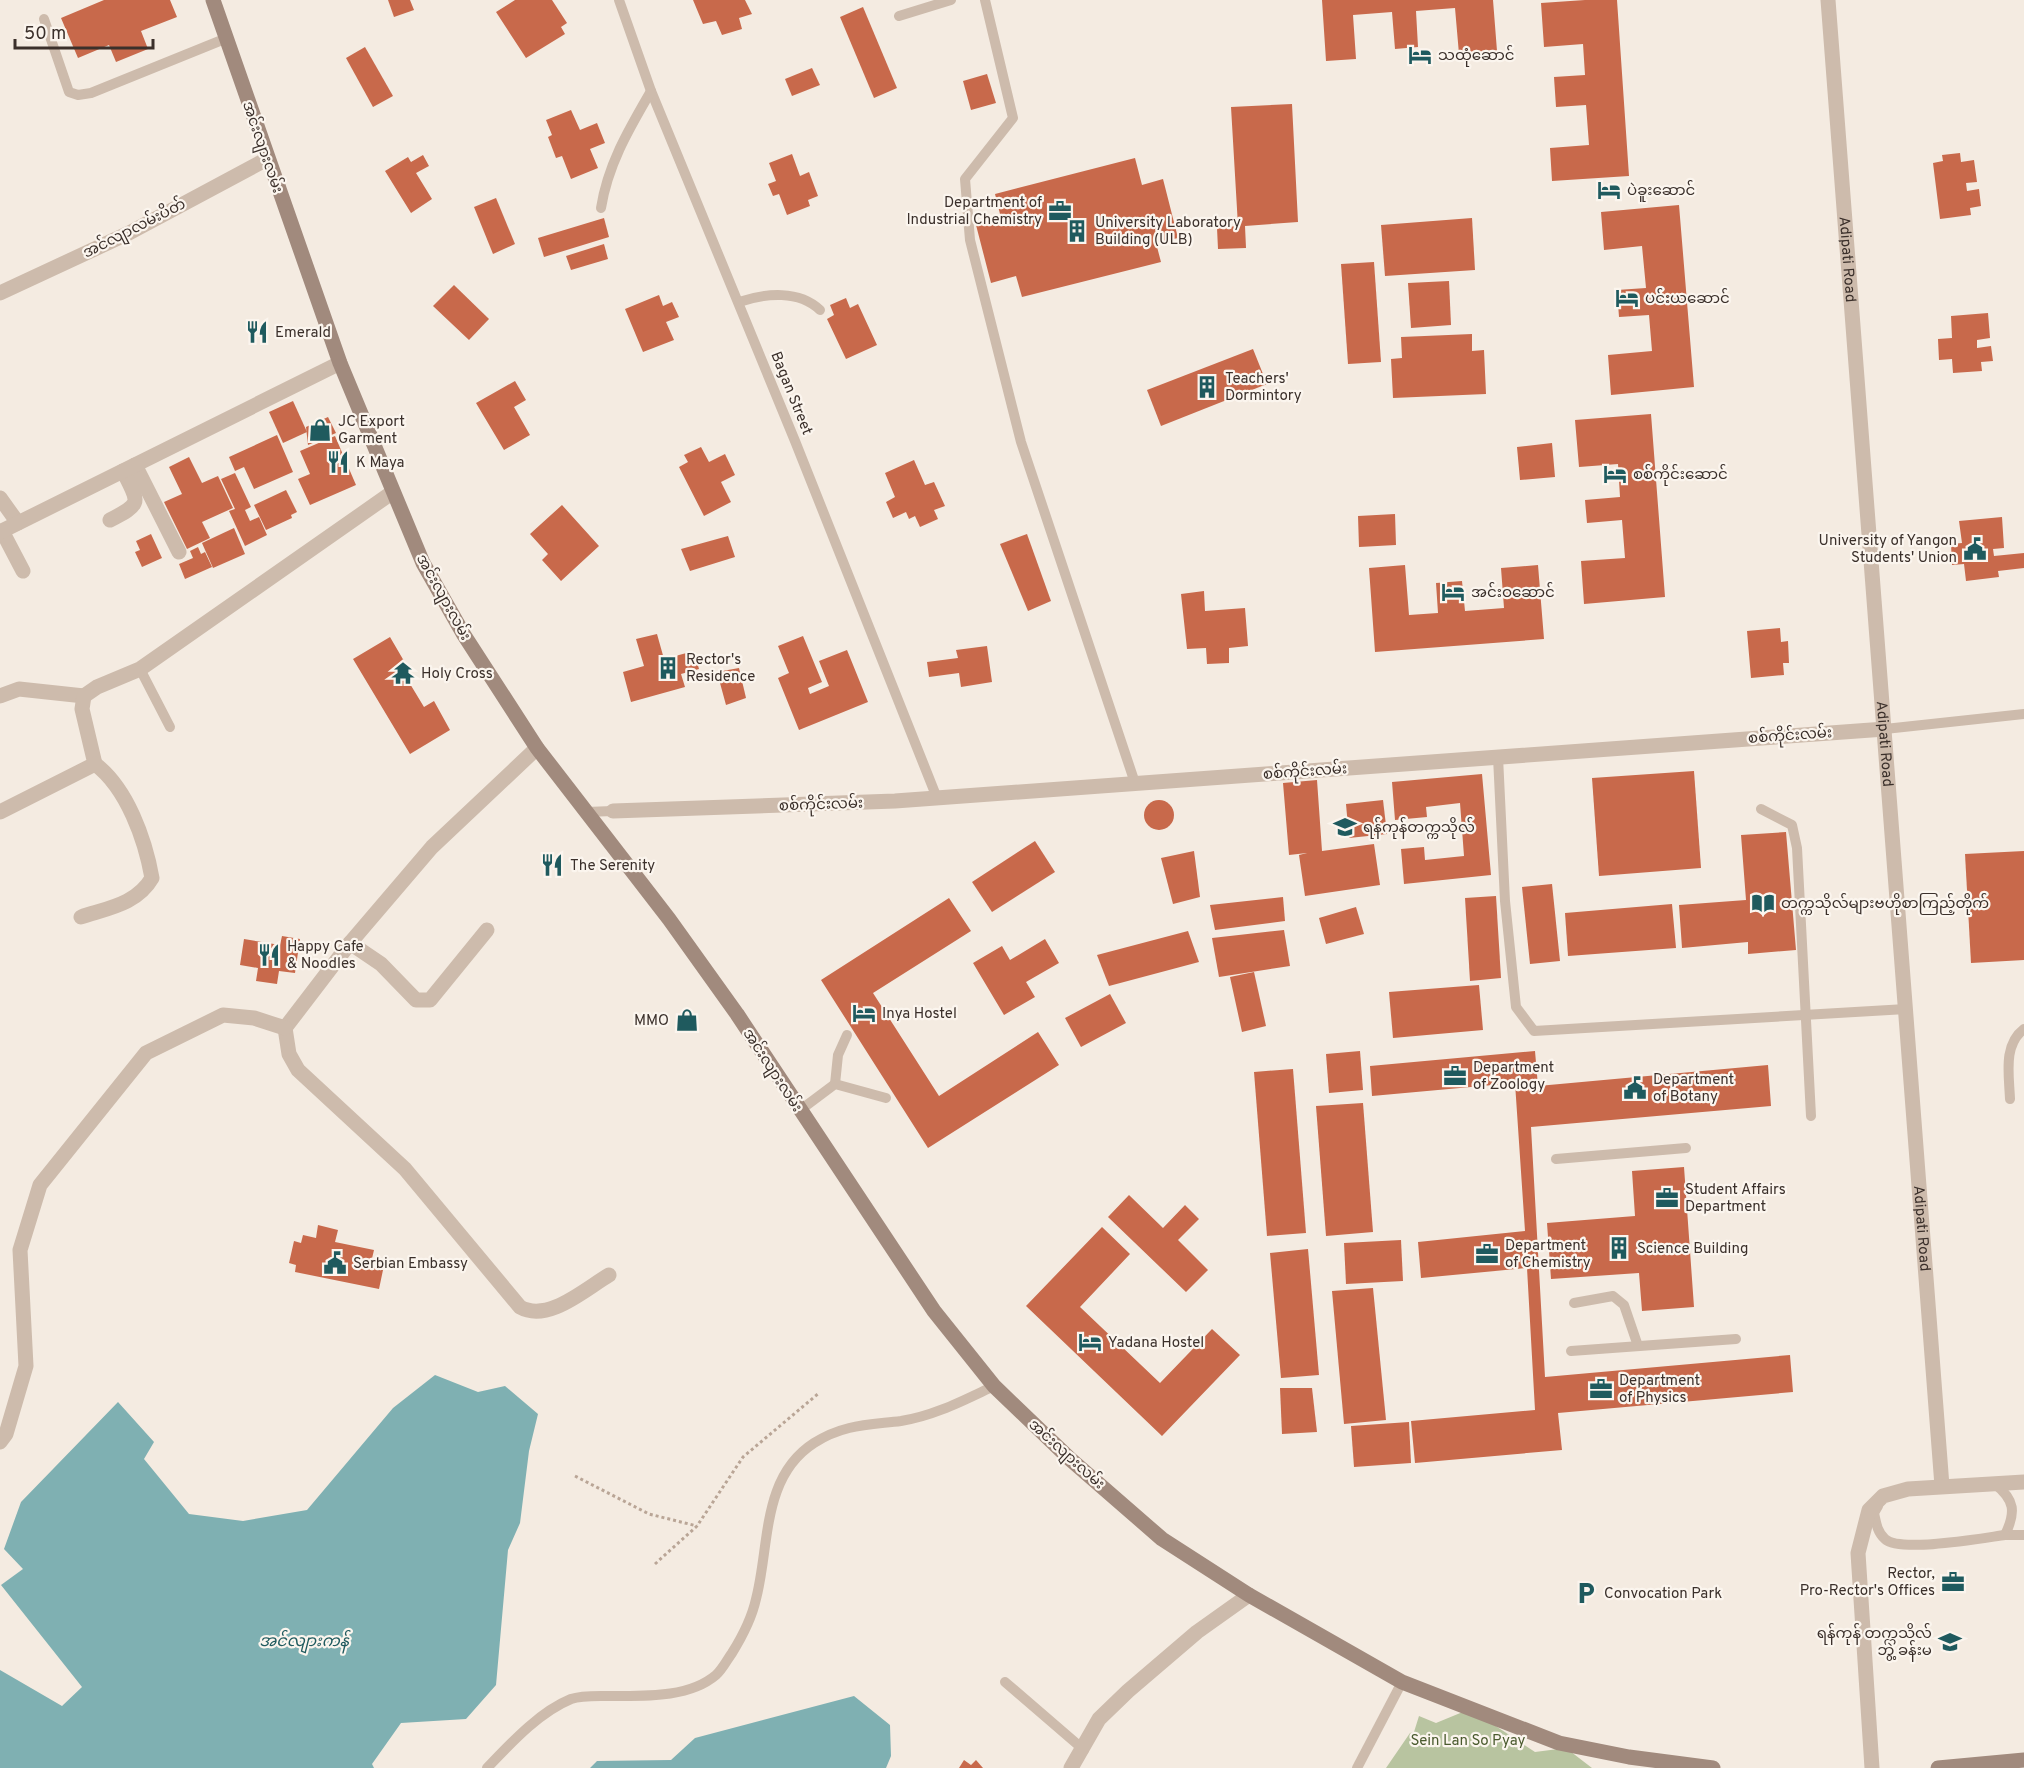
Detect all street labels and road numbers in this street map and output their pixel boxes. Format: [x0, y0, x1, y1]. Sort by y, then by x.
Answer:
street label: အင်းလျားလမ်း [236, 98, 288, 196]
street label: အင်လျာလမ်းပိတ် [79, 193, 190, 264]
street label: Adipati Road [1834, 216, 1859, 303]
street label: Bagan Street [765, 349, 816, 438]
street label: အင်းလျားလမ်း [410, 550, 476, 645]
street label: Adipati Road [1871, 700, 1896, 788]
street label: စစ်ကိုင်းလမ်း [1747, 722, 1833, 750]
street label: စစ်ကိုင်းလမ်း [1262, 758, 1348, 786]
street label: စစ်ကိုင်းလမ်း [779, 793, 864, 817]
street label: အင်းလျားလမ်း [737, 1024, 808, 1117]
street label: Adipati Road [1908, 1185, 1934, 1272]
street label: အင်းလျားလမ်း [1023, 1414, 1109, 1495]

